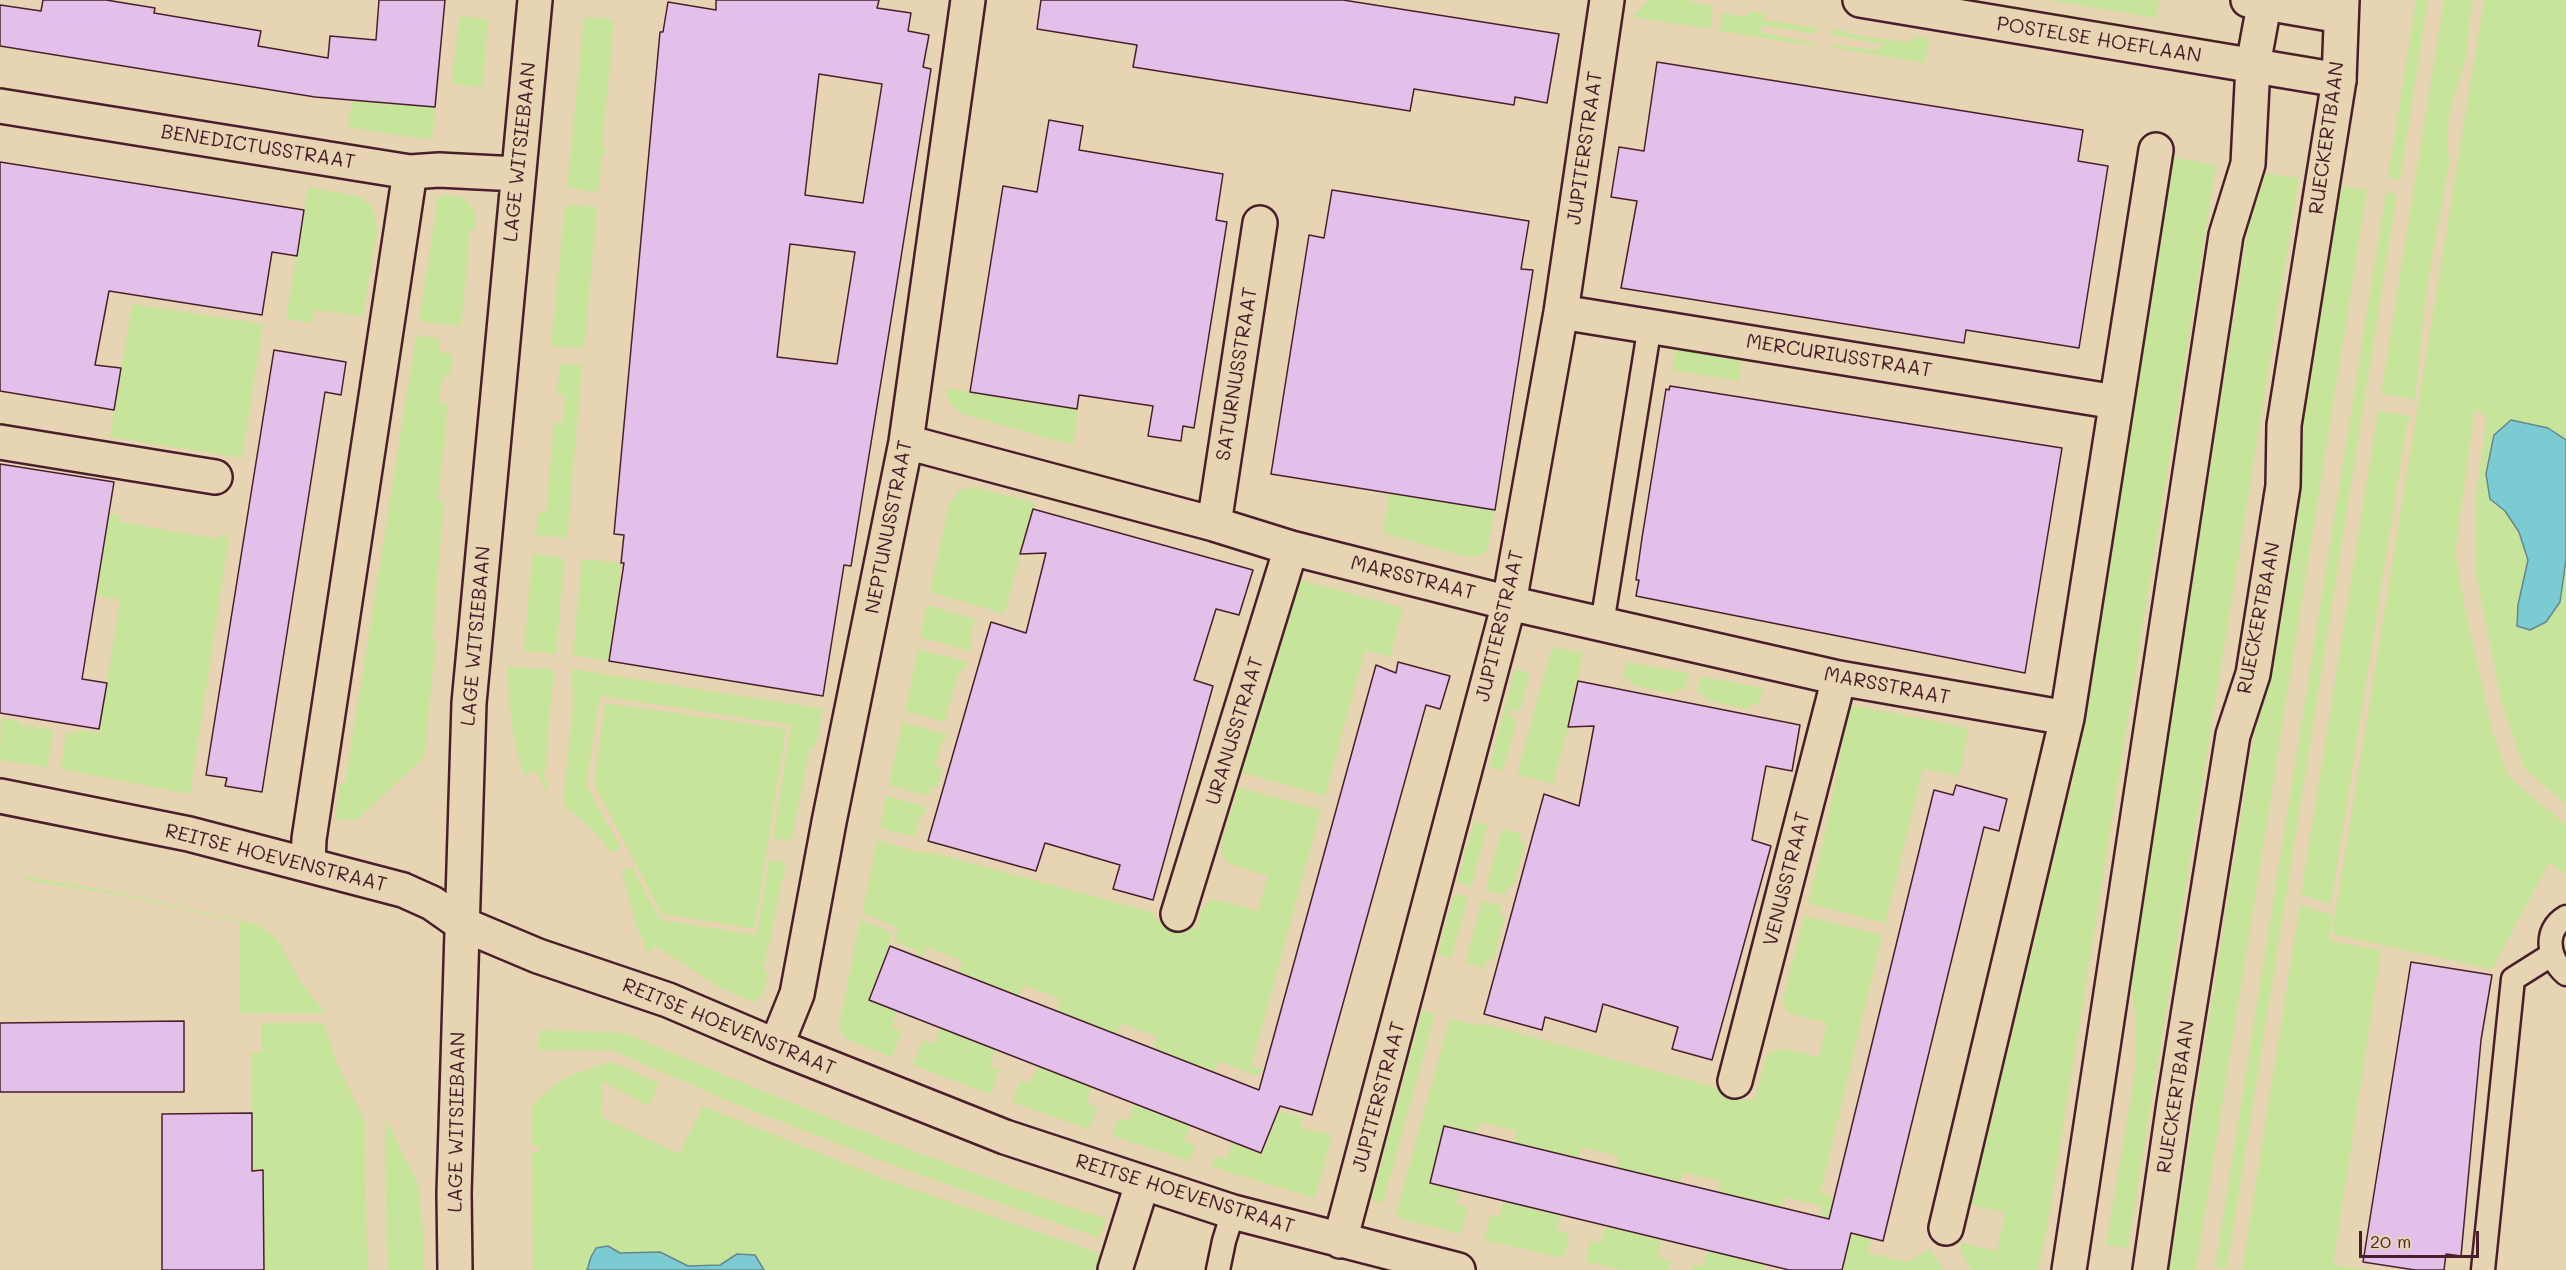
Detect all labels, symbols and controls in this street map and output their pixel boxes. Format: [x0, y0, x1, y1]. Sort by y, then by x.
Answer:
street label: POSTELSE HOEFLAAN [1995, 12, 2203, 68]
street label: RUECKERTBAAN [2304, 60, 2350, 216]
street label: LAGE WITSIEBAAN [499, 61, 541, 243]
street label: JUPITERSTRAAT [1562, 70, 1608, 226]
street label: BENEDICTUSSTRAAT [159, 120, 357, 174]
street label: SATURNUSSTRAAT [1211, 285, 1263, 463]
street label: MERCURIUSSTRAAT [1744, 329, 1934, 383]
street label: NEPTUNUSSTRAAT [860, 438, 918, 616]
street label: RUECKERTBAAN [2232, 540, 2286, 696]
street label: LAGE WITSIEBAAN [456, 545, 496, 727]
street label: JUPITERSTRAAT [1471, 548, 1529, 704]
street label: MARSSTRAAT [1348, 551, 1478, 605]
street label: URANUSSTRAAT [1201, 654, 1269, 808]
street label: MARSSTRAAT [1822, 662, 1952, 710]
street label: VENUSSTRAAT [1759, 809, 1815, 949]
street label: REITSE HOEVENSTRAAT [162, 819, 390, 897]
street label: REITSE HOEVENSTRAAT [619, 973, 839, 1081]
street label: JUPITERSTRAAT [1347, 1019, 1411, 1175]
street label: RUECKERTBAAN [2152, 1019, 2200, 1175]
street label: LAGE WITSIEBAAN [443, 1031, 471, 1213]
street label: REITSE HOEVENSTRAAT [1072, 1149, 1298, 1239]
scale bar [2362, 1219, 2482, 1257]
text: 20 m [2370, 1229, 2411, 1253]

